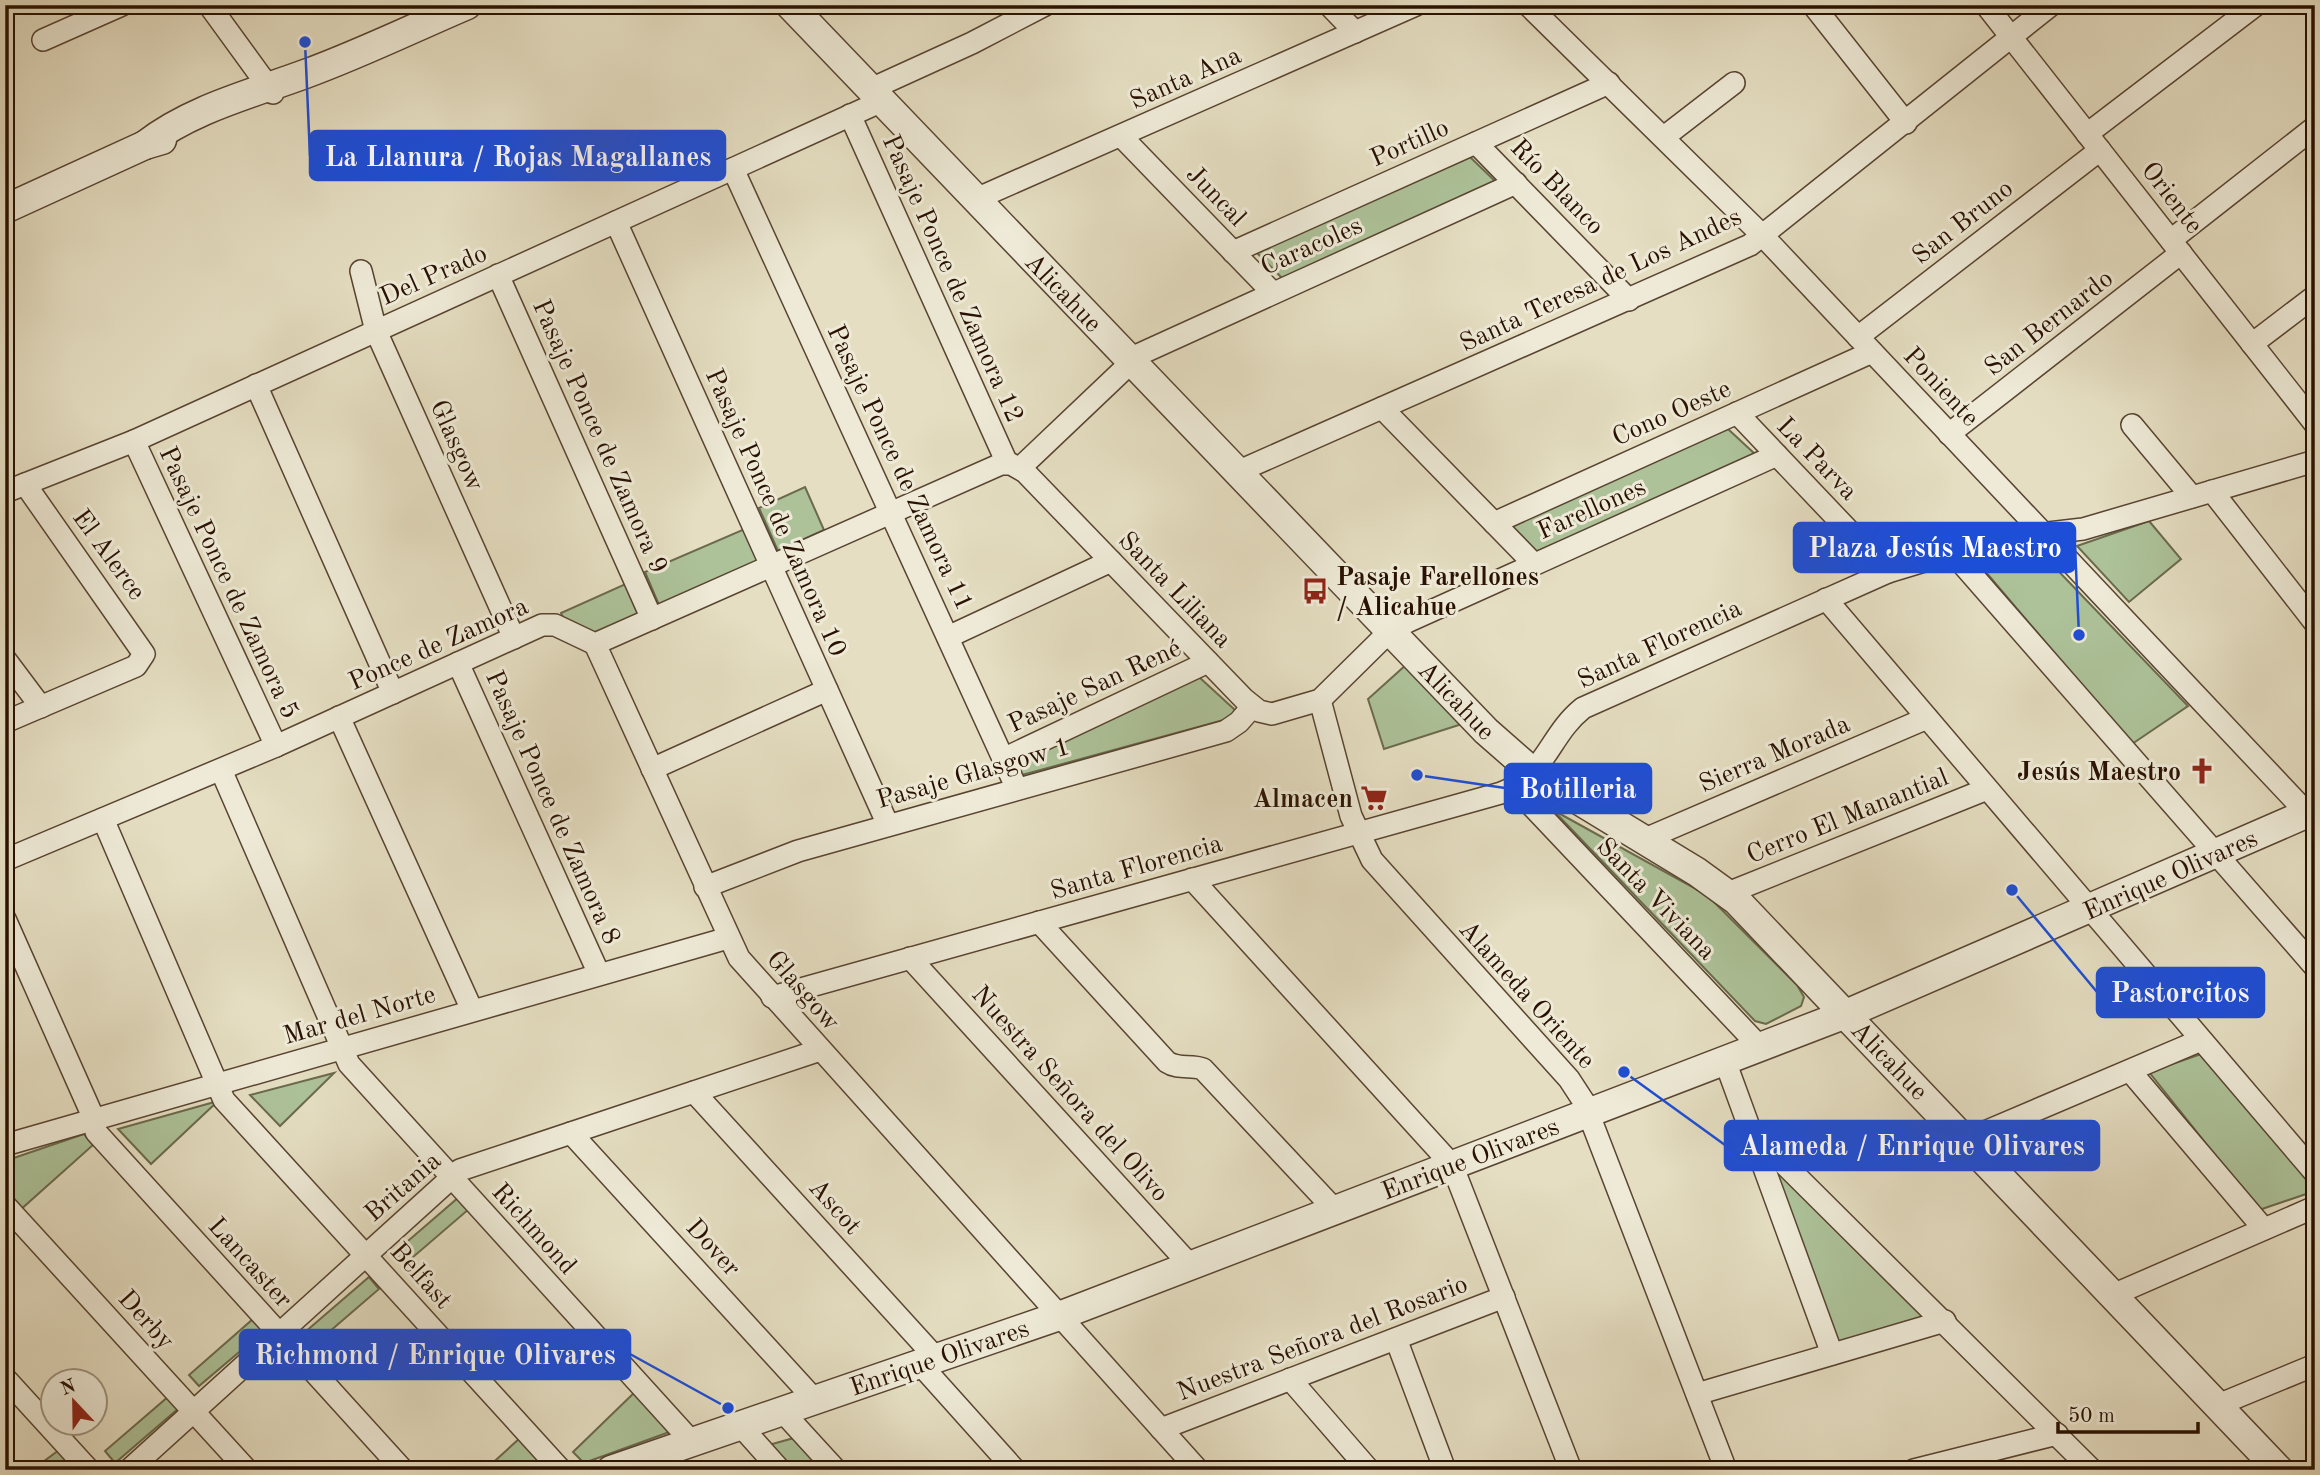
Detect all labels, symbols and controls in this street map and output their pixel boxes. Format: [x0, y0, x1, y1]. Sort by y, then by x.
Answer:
street label: Santa Ana [1126, 43, 1246, 115]
street label: Portillo [1367, 115, 1453, 173]
callout: La Llanura / Rojas Magallanes [310, 131, 725, 180]
street label: Pasaje Ponce de Zamora 12 [877, 131, 1028, 427]
street label: Río Blanco [1505, 135, 1608, 240]
text: La Llanura / Rojas Magallanes [325, 145, 711, 173]
street label: Oriente [2136, 158, 2207, 239]
street label: Juncal [1181, 161, 1250, 232]
street label: San Bruno [1908, 175, 2018, 270]
street label: Santa Teresa de Los Andes [1456, 204, 1746, 358]
street label: Caracoles [1257, 213, 1367, 281]
street label: Del Prado [376, 241, 491, 311]
street label: Alicahue [1019, 249, 1106, 338]
street label: San Bernardo [1980, 266, 2118, 381]
street label: Pasaje Ponce de Zamora 9 [527, 296, 671, 578]
street label: Pasaje Ponce de Zamora 11 [821, 321, 977, 615]
street label: Poniente [1898, 343, 1983, 432]
street label: Pasaje Ponce de Zamora 10 [700, 365, 851, 661]
street label: Cono Oeste [1608, 376, 1735, 452]
street label: Glasgow [425, 396, 488, 495]
street label: La Parva [1771, 413, 1862, 506]
street label: Pasaje Ponce de Zamora 5 [154, 443, 303, 723]
street label: Farellones [1534, 474, 1650, 545]
street label: El Alerce [67, 505, 150, 605]
callout: Plaza Jesús Maestro [1794, 523, 2075, 572]
street label: Santa Liliana [1113, 527, 1236, 654]
text: Plaza Jesús Maestro [1808, 536, 2062, 564]
place label: Pasaje Farellones / Alicahue [1336, 565, 1539, 621]
bus stop icon: Pasaje Farellones / Alicahue [1300, 576, 1330, 606]
street label: Ponce de Zamora [345, 594, 533, 696]
street label: Santa Florencia [1574, 595, 1746, 694]
street label: Pasaje San René [1004, 635, 1186, 738]
street label: Alicahue [1412, 657, 1499, 746]
street label: Pasaje Ponce de Zamora 8 [480, 667, 624, 949]
street label: Sierra Morada [1696, 711, 1854, 798]
street label: Pasaje Glasgow 1 [874, 734, 1073, 814]
church icon: Jesús Maestro [2187, 756, 2217, 786]
place label: Jesús Maestro [2017, 760, 2181, 786]
callout: Botilleria [1505, 764, 1651, 813]
street label: Cerro El Manantial [1743, 765, 1952, 869]
text: Botilleria [1519, 777, 1637, 805]
supermarket icon: Almacen [1359, 783, 1389, 813]
place label: Almacen [1252, 787, 1353, 813]
street label: Enrique Olivares [2080, 826, 2262, 926]
street label: Santa Florencia [1048, 831, 1226, 905]
street label: Santa Viviana [1591, 833, 1720, 966]
street label: Alameda Oriente [1454, 916, 1599, 1074]
street label: Glasgow [761, 946, 844, 1036]
callout: Pastorcitos [2097, 968, 2264, 1017]
street label: Nuestra Señora del Olivo [966, 981, 1173, 1207]
text: Pastorcitos [2111, 981, 2249, 1009]
street label: Mar del Norte [280, 982, 439, 1050]
street label: Alicahue [1845, 1017, 1932, 1106]
street label: Enrique Olivares [1378, 1114, 1563, 1206]
callout: Alameda / Enrique Olivares [1725, 1121, 2099, 1170]
text: Alameda / Enrique Olivares [1739, 1134, 2085, 1162]
street label: Britania [360, 1148, 446, 1227]
street label: Ascot [803, 1175, 866, 1240]
street label: Richmond [486, 1179, 581, 1280]
street label: Lancaster [203, 1213, 297, 1314]
street label: Dover [680, 1215, 745, 1282]
street label: Belfast [385, 1238, 457, 1314]
street label: Nuestra Señora del Rosario [1174, 1271, 1472, 1406]
street label: Derby [112, 1286, 179, 1355]
street label: Enrique Olivares [847, 1316, 1033, 1402]
callout: Richmond / Enrique Olivares [240, 1330, 630, 1379]
text: Richmond / Enrique Olivares [254, 1343, 616, 1371]
north arrow [38, 1366, 108, 1436]
text: N [58, 1377, 79, 1400]
scale bar [2058, 1391, 2198, 1435]
text: 50 m [2068, 1406, 2115, 1427]

